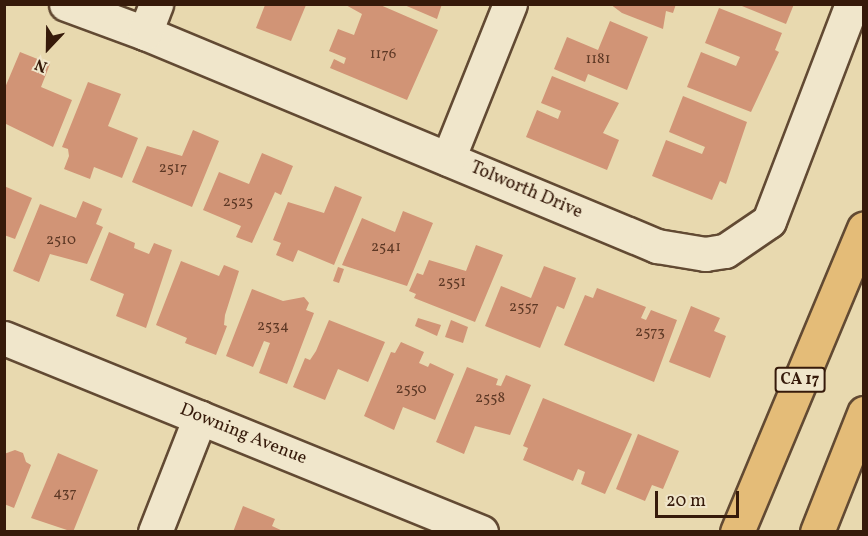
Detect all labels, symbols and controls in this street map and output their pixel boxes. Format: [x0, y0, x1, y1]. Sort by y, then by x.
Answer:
north arrow [18, 18, 78, 78]
house number: 1176 [370, 46, 396, 64]
house number: 1181 [585, 51, 611, 69]
text: N [32, 52, 51, 77]
street label: Tolworth Drive [467, 158, 585, 224]
house number: 2517 [159, 160, 187, 178]
house number: 2525 [223, 194, 253, 212]
house number: 2510 [46, 232, 76, 250]
house number: 2541 [371, 239, 401, 257]
house number: 2551 [438, 274, 466, 292]
house number: 2557 [509, 299, 539, 317]
house number: 2534 [257, 318, 289, 336]
house number: 2573 [635, 324, 665, 342]
road number: CA 17 [774, 367, 826, 393]
house number: 2550 [395, 381, 427, 399]
house number: 2558 [475, 390, 505, 408]
street label: Downing Avenue [176, 400, 310, 470]
scale bar [658, 479, 742, 517]
house number: 437 [53, 485, 77, 503]
text: 20 m [666, 489, 706, 514]

